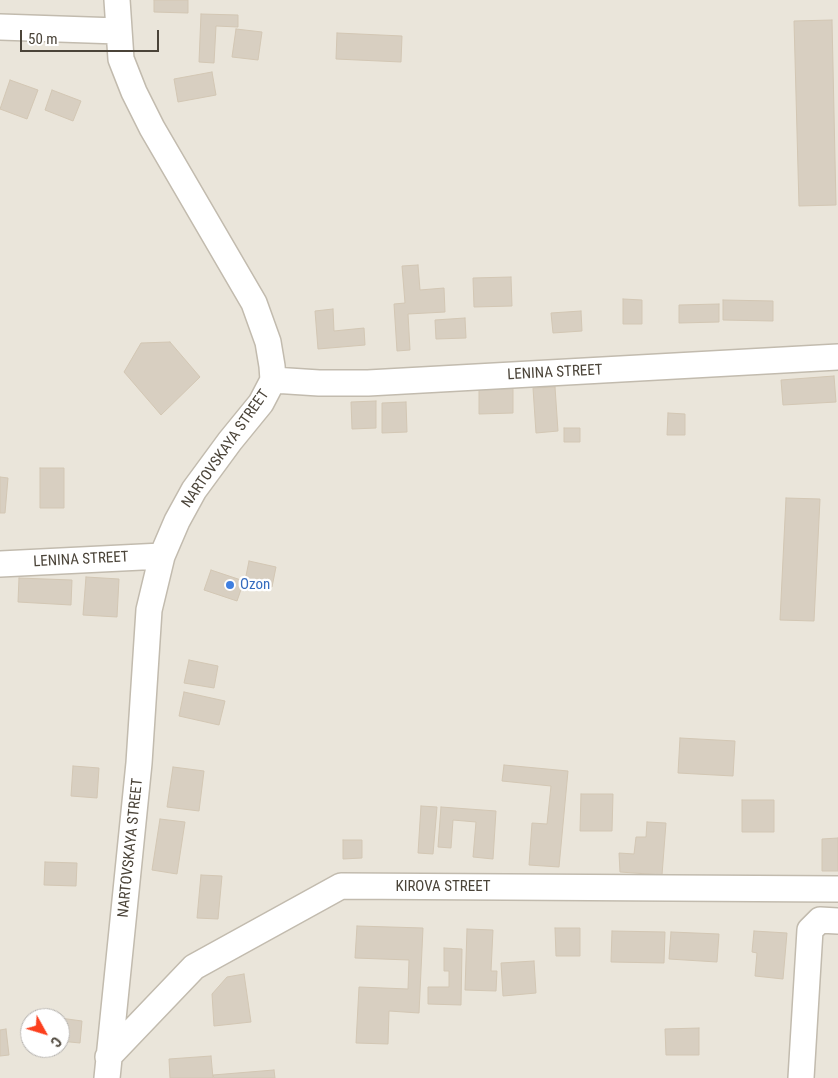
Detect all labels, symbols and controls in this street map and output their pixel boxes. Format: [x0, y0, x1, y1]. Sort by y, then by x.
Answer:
scale bar [22, 20, 161, 52]
text: 50 m [28, 30, 58, 48]
street label: LENINA STREET [507, 362, 603, 384]
street label: NARTOVSKAYA STREET [178, 387, 274, 511]
street label: LENINA STREET [33, 549, 129, 571]
place label: Ozon [240, 576, 270, 594]
marker: Ozon [224, 579, 236, 591]
street label: NARTOVSKAYA STREET [115, 777, 147, 919]
street label: KIROVA STREET [395, 878, 491, 896]
north arrow [20, 1008, 70, 1058]
text: С [47, 1034, 65, 1050]

